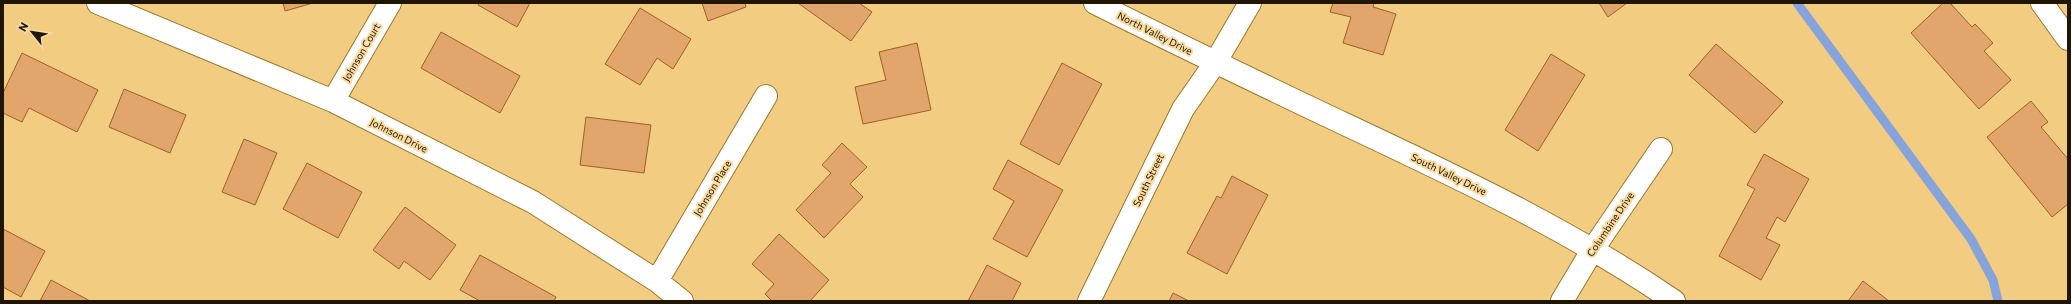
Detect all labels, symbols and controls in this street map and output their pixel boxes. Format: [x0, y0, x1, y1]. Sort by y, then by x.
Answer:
street label: North Valley Drive [1116, 9, 1194, 57]
north arrow [12, 12, 52, 52]
text: N [15, 20, 31, 34]
street label: Johnson Court [340, 21, 382, 83]
street label: Johnson Drive [368, 115, 430, 155]
street label: South Valley Drive [1409, 151, 1489, 197]
street label: South Street [1130, 152, 1166, 208]
street label: Johnson Place [691, 158, 733, 218]
street label: Columbine Drive [1584, 189, 1636, 259]

